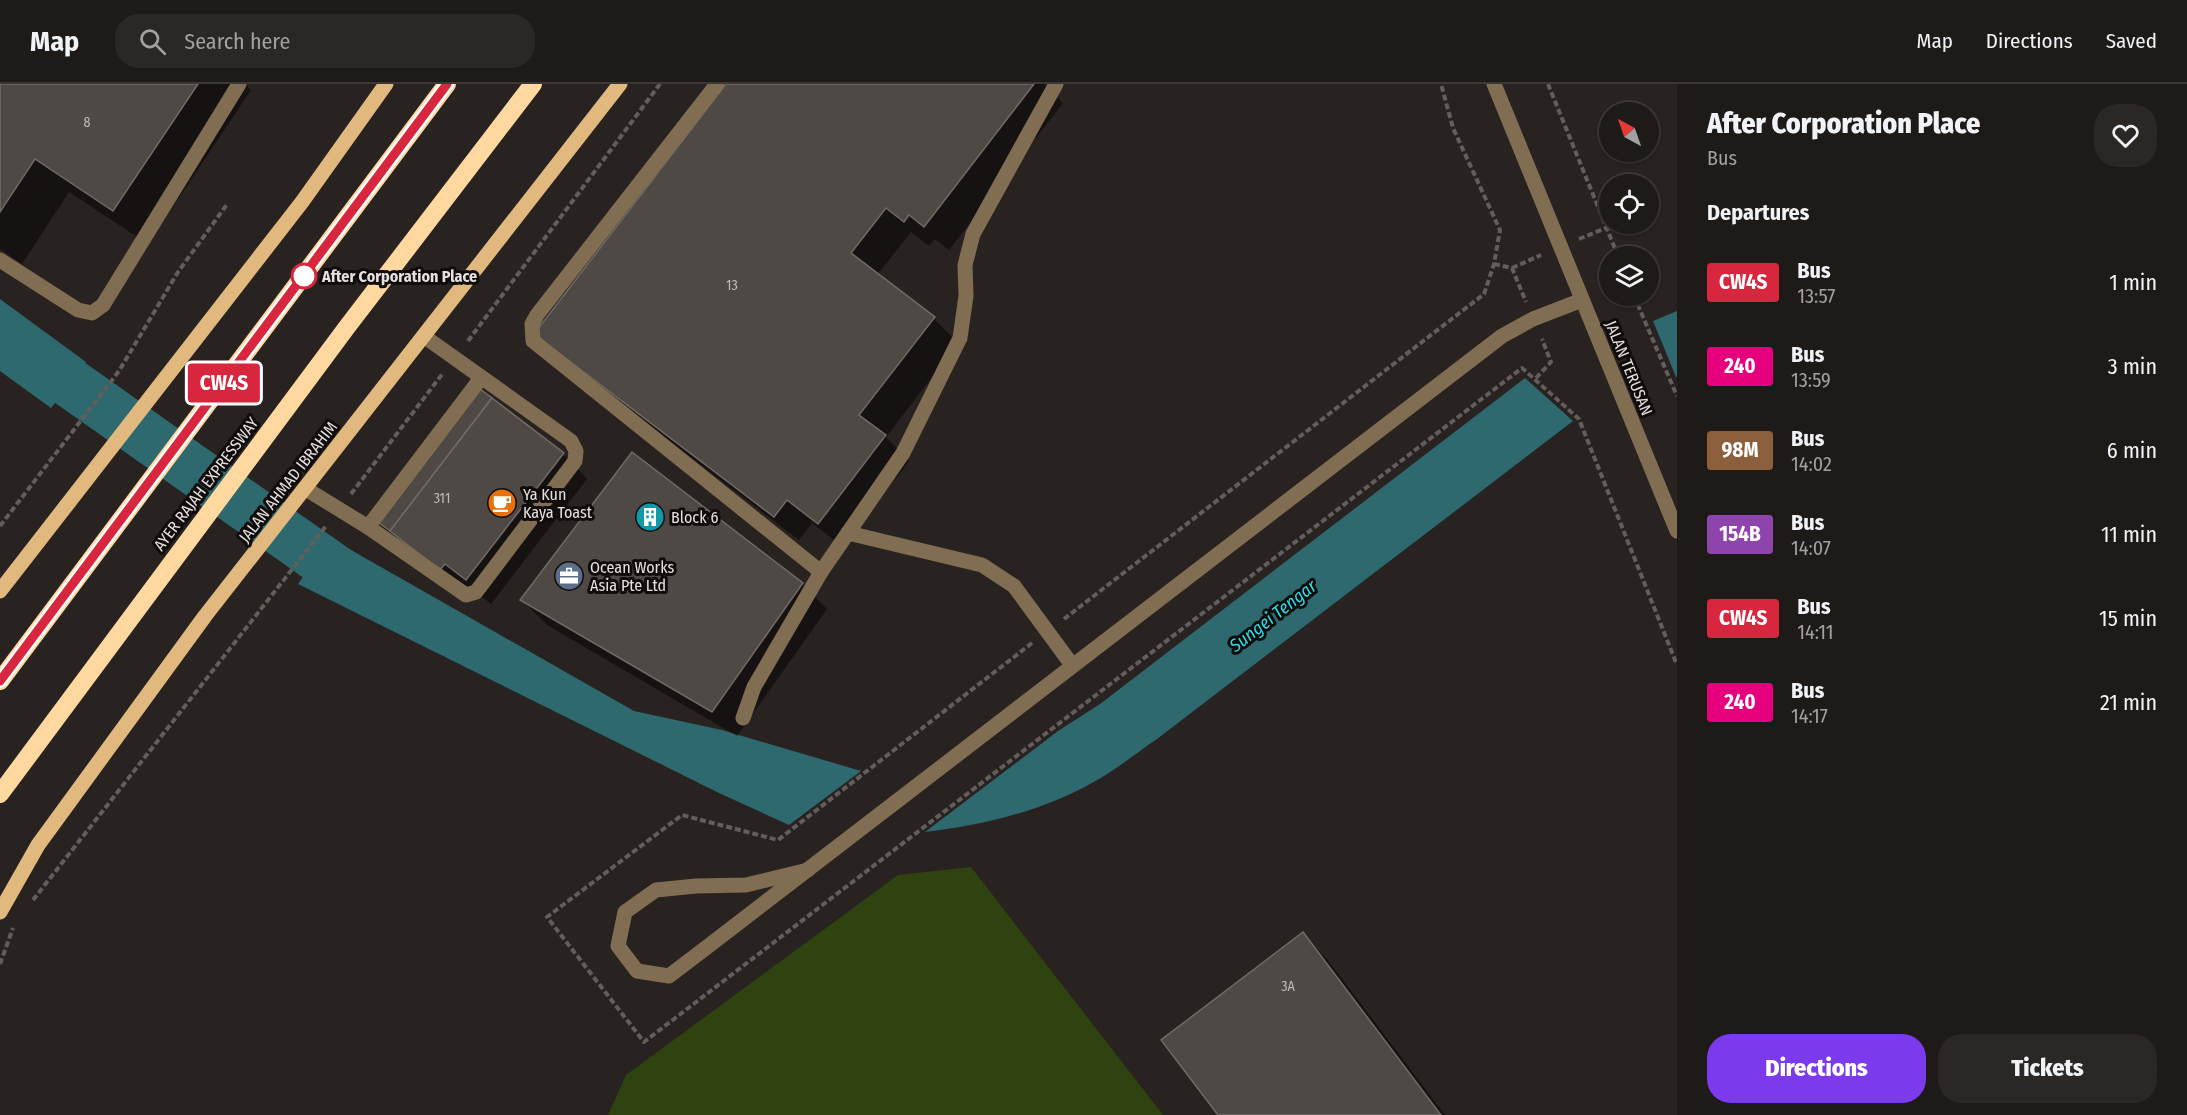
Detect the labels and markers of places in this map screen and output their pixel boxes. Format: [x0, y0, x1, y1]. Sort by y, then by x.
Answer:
marker: After Corporation Place [291, 263, 317, 289]
place label: After Corporation Place [321, 267, 477, 286]
place label: Ya Kun Kaya Toast [523, 485, 593, 522]
cafe icon: Ya Kun Kaya Toast [486, 487, 518, 519]
building icon: Block 6 [634, 501, 666, 533]
place label: Block 6 [671, 508, 718, 527]
place label: Ocean Works Asia Pte Ltd [590, 558, 675, 595]
office icon: Ocean Works Asia Pte Ltd [553, 560, 585, 592]

